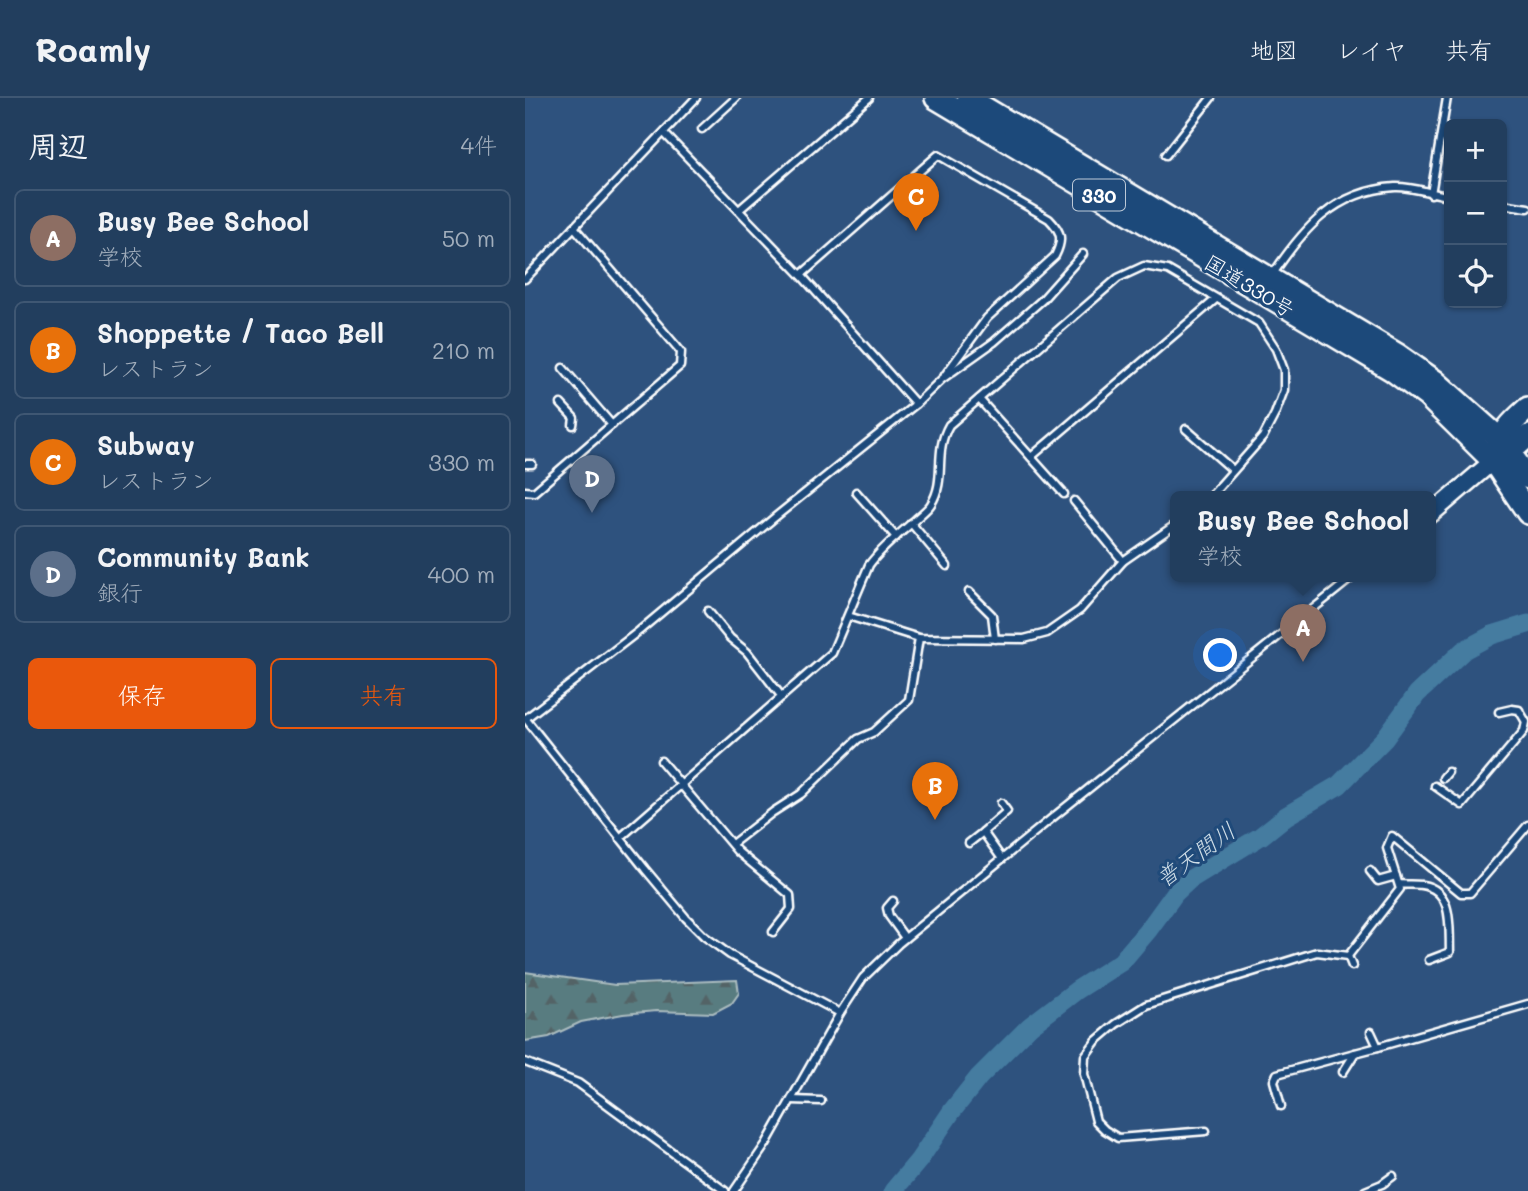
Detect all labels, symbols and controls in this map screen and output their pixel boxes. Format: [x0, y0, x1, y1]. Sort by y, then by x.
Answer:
text: Roamly [35, 27, 151, 70]
text: 地図 [1250, 34, 1298, 65]
text: レイヤ [1336, 34, 1407, 65]
text: 共有 [1445, 34, 1493, 65]
map controls [1444, 119, 1507, 308]
button: + [1444, 119, 1507, 182]
text: 周辺 [28, 125, 88, 165]
text: 4件 [460, 130, 497, 160]
pin: C [893, 173, 939, 231]
road number: 330 [1073, 180, 1125, 211]
button: − [1444, 182, 1507, 245]
text: Busy Bee School [97, 204, 309, 238]
text: A [45, 223, 61, 253]
text: 50 m [442, 223, 495, 253]
text: 学校 [97, 241, 143, 271]
button: locate [1444, 245, 1507, 308]
street label: 国道330号 [1200, 248, 1300, 322]
text: Shoppette / Taco Bell [97, 316, 384, 350]
text: B [45, 335, 61, 365]
text: 210 m [432, 335, 495, 365]
text: レストラン [97, 353, 214, 383]
text: Subway [97, 428, 195, 462]
text: C [44, 447, 62, 477]
text: 330 m [428, 447, 495, 477]
pin: D [569, 455, 615, 513]
text: レストラン [97, 465, 214, 495]
popup [1170, 491, 1436, 582]
text: Busy Bee School [1197, 503, 1409, 537]
text: Community Bank [97, 540, 309, 574]
text: 学校 [1197, 540, 1243, 570]
text: D [45, 559, 61, 589]
text: 400 m [427, 559, 495, 589]
text: 銀行 [97, 577, 143, 607]
pin: A [1280, 604, 1326, 662]
your location [1203, 638, 1237, 672]
button: 保存 [28, 658, 256, 729]
button: 共有 [270, 658, 497, 729]
pin: B [912, 762, 958, 820]
water label: 普天間川 [1149, 815, 1241, 893]

